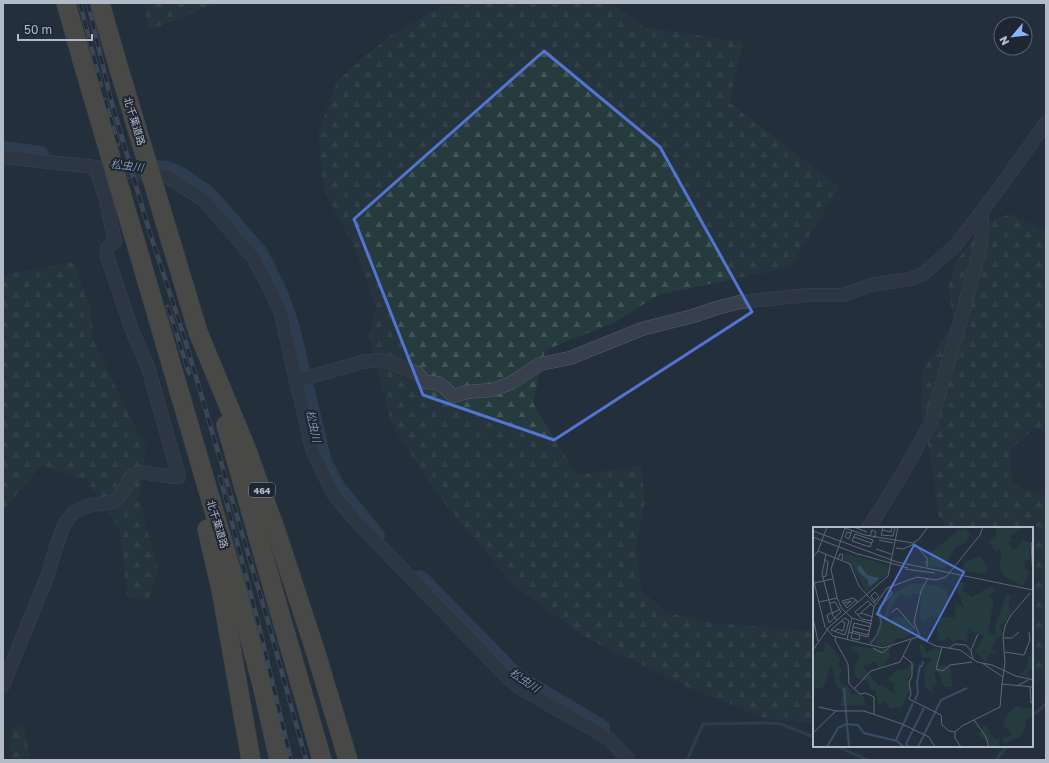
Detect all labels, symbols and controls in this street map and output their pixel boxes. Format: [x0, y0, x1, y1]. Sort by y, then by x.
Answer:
scale bar [18, 16, 92, 42]
north arrow [993, 16, 1033, 56]
text: 50 m [24, 22, 52, 37]
text: N [996, 34, 1011, 48]
street label: 北千葉道路 [122, 95, 148, 147]
water label: 松虫川 [110, 157, 145, 174]
water label: 松虫川 [304, 408, 324, 445]
road number: 464 [249, 483, 275, 497]
street label: 北千葉道路 [205, 498, 231, 550]
inset map [813, 527, 1033, 747]
water label: 松虫川 [508, 665, 543, 695]

